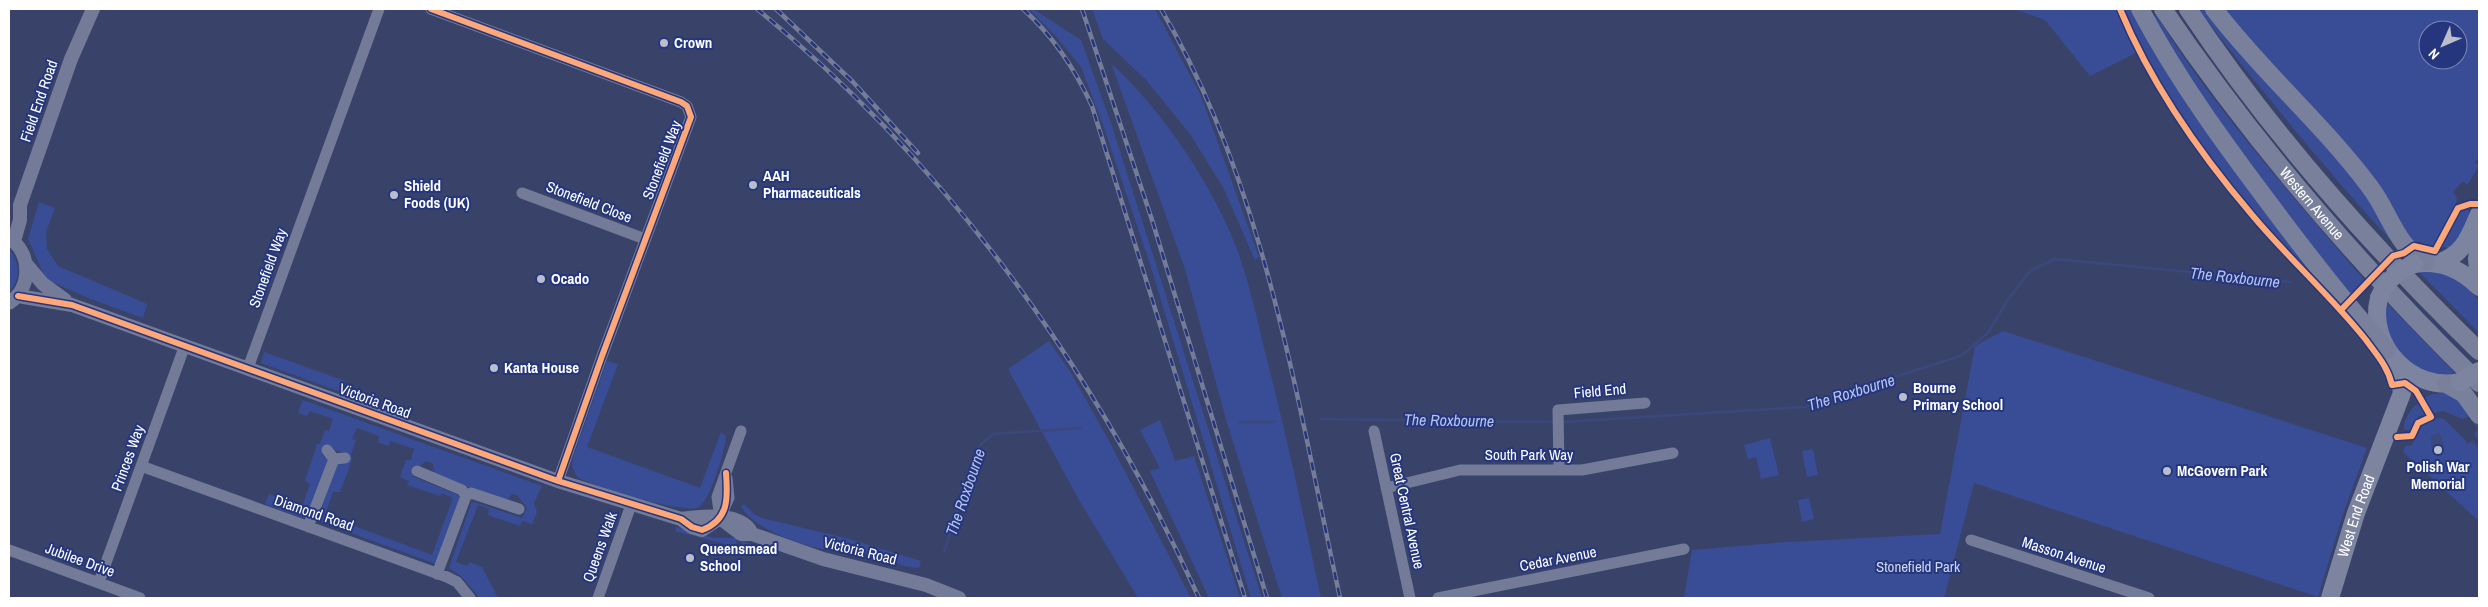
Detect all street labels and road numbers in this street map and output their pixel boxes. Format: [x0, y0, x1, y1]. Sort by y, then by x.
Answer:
street label: Field End Road [15, 57, 62, 145]
street label: Stonefield Way [637, 117, 687, 202]
street label: Western Avenue [2275, 162, 2349, 244]
street label: Stonefield Close [543, 176, 635, 228]
street label: Stonefield Way [243, 224, 292, 310]
street label: Victoria Road [336, 378, 414, 423]
street label: Field End [1573, 378, 1627, 403]
street label: Princes Way [106, 421, 150, 494]
street label: South Park Way [1485, 444, 1574, 465]
street label: Great Central Avenue [1385, 451, 1430, 571]
street label: West End Road [2332, 472, 2380, 560]
street label: Diamond Road [272, 489, 357, 536]
street label: Queens Walk [577, 508, 622, 585]
street label: Victoria Road [821, 531, 899, 570]
street label: Masson Avenue [2019, 531, 2109, 578]
street label: Jubilee Drive [43, 537, 118, 582]
street label: Cedar Avenue [1518, 541, 1598, 576]

